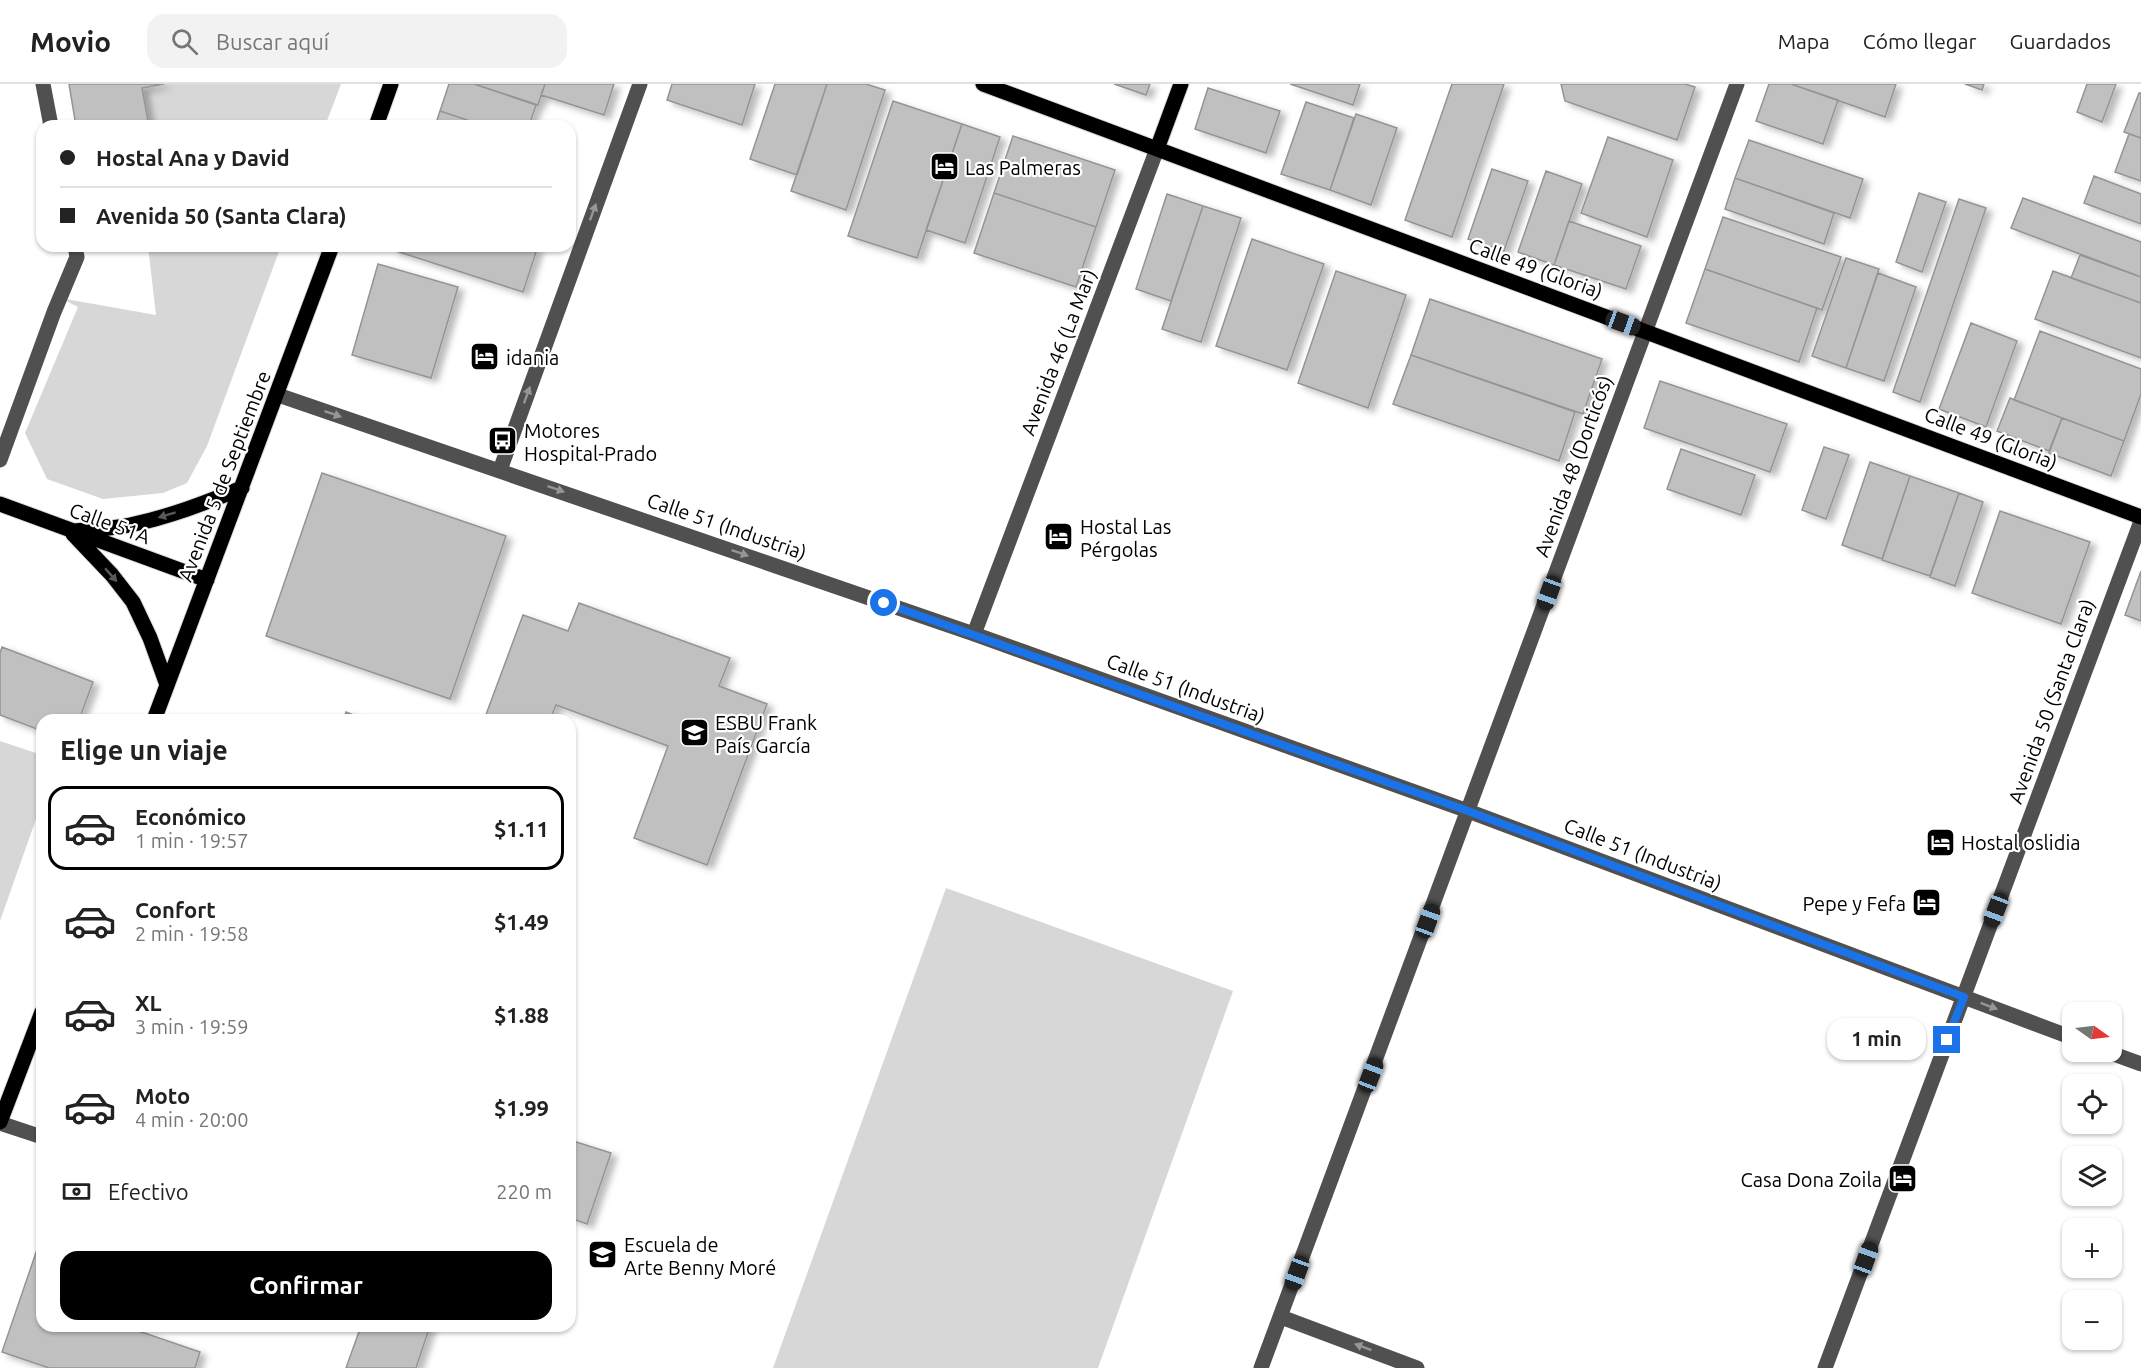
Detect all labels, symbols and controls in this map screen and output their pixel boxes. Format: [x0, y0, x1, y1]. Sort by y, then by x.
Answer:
search box [147, 14, 567, 68]
icon: search [168, 25, 201, 58]
text: Movio [30, 26, 111, 57]
text: Buscar aquí [216, 29, 329, 54]
text: Mapa [1778, 29, 1830, 53]
text: Cómo llegar [1863, 29, 1977, 53]
text: Guardados [2010, 29, 2111, 53]
text: Hostal Ana y David [96, 145, 290, 170]
hotel icon: Las Palmeras [928, 151, 960, 183]
place label: Las Palmeras [965, 156, 1081, 179]
text: Avenida 50 (Santa Clara) [96, 203, 347, 228]
one-way arrow [589, 203, 599, 221]
street label: Calle 49 (Gloria) [1466, 233, 1606, 303]
street label: Avenida 46 (La Mar) [1016, 266, 1100, 438]
car [1603, 308, 1643, 338]
hotel icon: idania [469, 341, 501, 373]
place label: idania [506, 346, 559, 369]
street label: Avenida 5 de Septiembre [173, 367, 275, 585]
street label: Avenida 48 (Dorticós) [1529, 372, 1617, 560]
one-way arrow [523, 386, 533, 404]
street label: Calle 49 (Gloria) [1921, 402, 2061, 474]
one-way arrow [324, 409, 342, 419]
place label: Motores Hospital-Prado [524, 419, 657, 465]
bus stop icon: Motores Hospital-Prado [487, 425, 519, 457]
one-way arrow [547, 485, 565, 495]
street label: Calle 51 (Industria) [644, 488, 810, 564]
street label: Calle 51A [66, 498, 154, 548]
one-way arrow [158, 511, 176, 520]
place label: Hostal Las Pérgolas [1080, 515, 1171, 561]
hotel icon: Hostal Las Pérgolas [1043, 521, 1075, 553]
one-way arrow [731, 549, 749, 559]
one-way arrow [104, 567, 117, 582]
car [1534, 573, 1564, 613]
route start [870, 589, 897, 616]
street label: Avenida 50 (Santa Clara) [2003, 595, 2099, 807]
street label: Calle 51 (Industria) [1104, 649, 1268, 727]
place label: ESBU Frank País García [715, 711, 817, 757]
school or university icon: ESBU Frank País García [678, 717, 710, 749]
text: Elige un viaje [60, 735, 228, 765]
icon: car [63, 801, 117, 855]
text: Económico [135, 804, 246, 829]
street label: Calle 51 (Industria) [1561, 813, 1725, 895]
text: $1.11 [494, 816, 549, 841]
hotel icon: Hostal oslidia [1924, 826, 1956, 858]
text: 1 min · 19:57 [135, 829, 249, 852]
place label: Hostal oslidia [1961, 831, 2081, 854]
hotel icon: Pepe y Fefa [1911, 887, 1943, 919]
car [1981, 890, 2011, 930]
place label: Pepe y Fefa [1802, 892, 1906, 915]
icon: car [63, 894, 117, 948]
text: Confort [135, 897, 216, 922]
car [1413, 901, 1443, 941]
text: $1.49 [494, 909, 549, 934]
text: 2 min · 19:58 [135, 922, 249, 945]
icon: car [63, 987, 117, 1041]
text: XL [135, 990, 162, 1015]
text: $1.88 [494, 1002, 549, 1027]
one-way arrow [1980, 1002, 1998, 1012]
north arrow [2062, 1002, 2122, 1062]
map controls [2062, 1002, 2122, 1350]
text: 3 min · 19:59 [135, 1015, 249, 1038]
callout: 1 min [1827, 1019, 1926, 1061]
route end [1933, 1026, 1960, 1053]
text: 1 min [1851, 1027, 1902, 1050]
car [1356, 1055, 1386, 1095]
button: locate [2062, 1074, 2122, 1134]
icon: car [63, 1080, 117, 1134]
text: Moto [135, 1083, 190, 1108]
text: $1.99 [494, 1095, 549, 1120]
text: 4 min · 20:00 [135, 1108, 249, 1131]
button: layers [2062, 1146, 2122, 1206]
hotel icon: Casa Dona Zoila [1887, 1163, 1919, 1195]
place label: Casa Dona Zoila [1741, 1168, 1882, 1191]
icon: cash [60, 1175, 93, 1208]
text: Efectivo [108, 1179, 189, 1204]
text: 220 m [496, 1180, 552, 1203]
button: + [2062, 1218, 2122, 1278]
place label: Escuela de Arte Benny Moré [624, 1233, 776, 1279]
school or university icon: Escuela de Arte Benny Moré [587, 1239, 619, 1271]
car [1851, 1239, 1881, 1279]
button: Confirmar [60, 1251, 552, 1320]
car [1282, 1253, 1312, 1293]
button: − [2062, 1290, 2122, 1350]
one-way arrow [1354, 1342, 1372, 1352]

